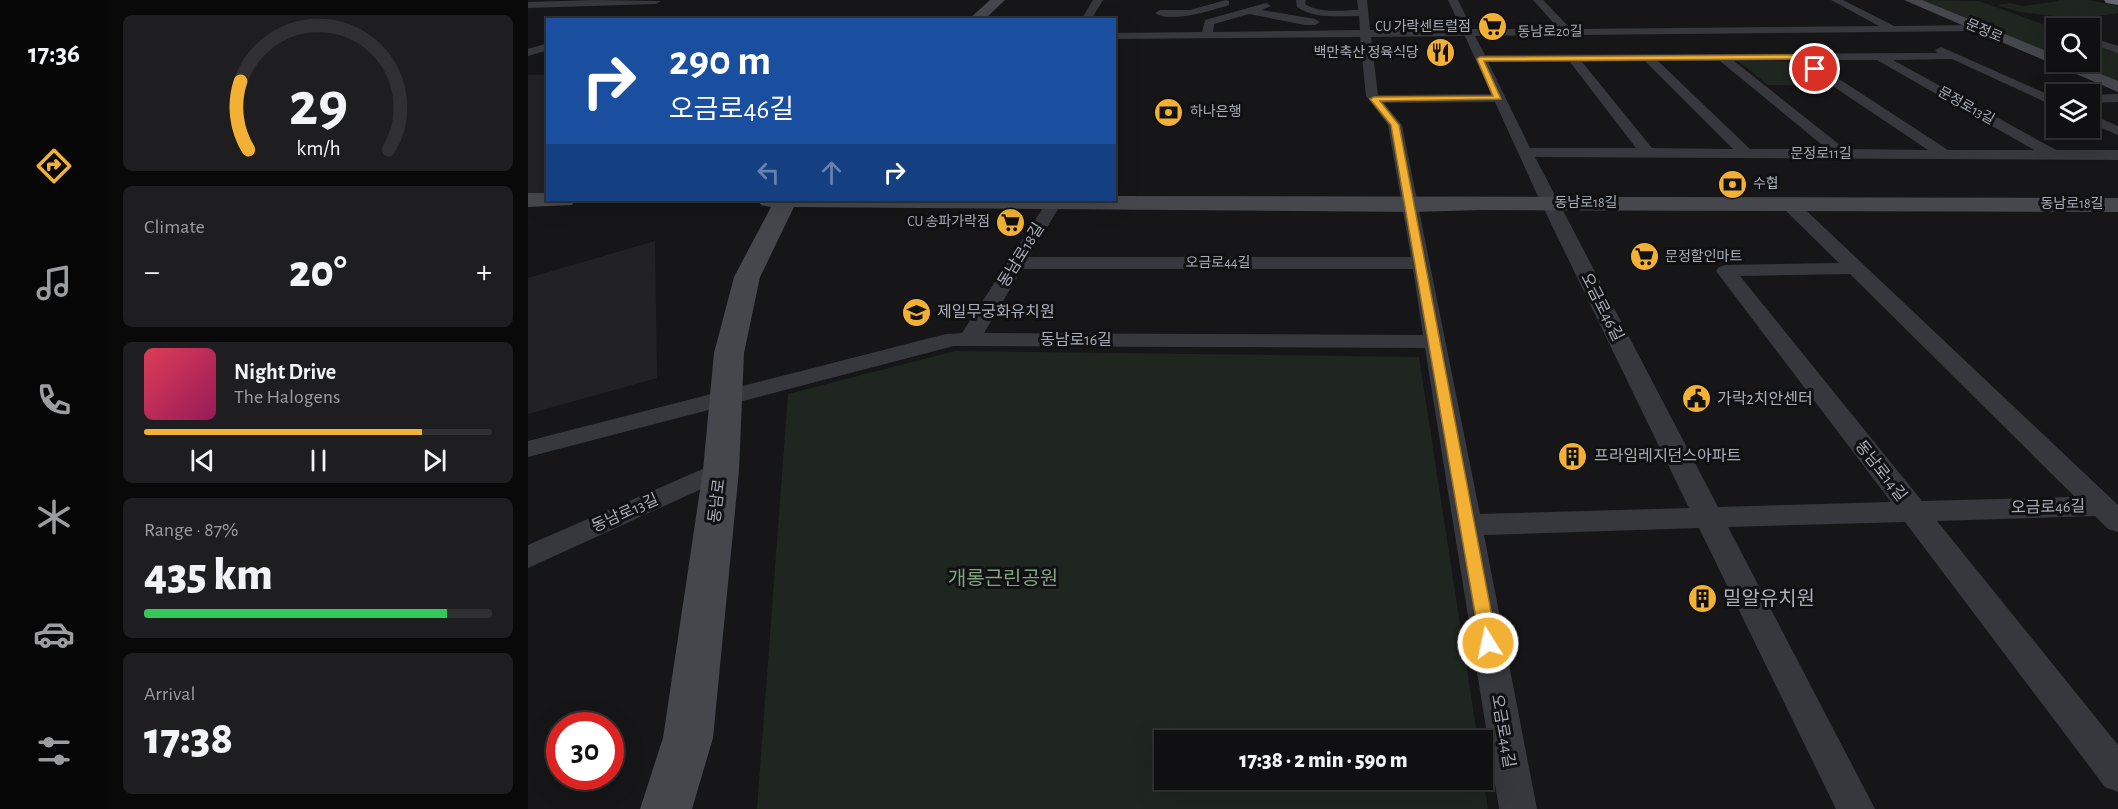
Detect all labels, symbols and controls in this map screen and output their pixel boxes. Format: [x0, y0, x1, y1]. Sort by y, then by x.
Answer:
supermarket icon: CU 가락센트럴점 [1476, 11, 1508, 43]
street label: 문정로 [1963, 16, 2005, 45]
map controls [2046, 18, 2100, 138]
button: search [2046, 18, 2100, 72]
place label: CU 가락센트럴점 [1375, 19, 1471, 34]
street label: 동남로20길 [1517, 23, 1583, 40]
restaurant icon: 백만축산 정육식당 [1424, 37, 1456, 69]
text: 17:36 [28, 40, 80, 67]
text: 290 m [669, 40, 771, 82]
icon: right [570, 42, 648, 120]
pin [1789, 43, 1840, 94]
place label: 백만축산 정육식당 [1314, 45, 1419, 60]
icon: arrive [1798, 52, 1831, 85]
text: 29 [288, 74, 348, 136]
street label: 문정로13길 [1935, 84, 1997, 127]
button: layers [2046, 84, 2100, 138]
text: 오금로46길 [669, 96, 794, 123]
bank icon: 하나은행 [1153, 96, 1185, 128]
place label: 하나은행 [1190, 104, 1242, 119]
text: km/h [296, 138, 340, 159]
icon: directions [33, 145, 75, 187]
street label: 문정로11길 [1790, 146, 1852, 161]
icon: left [752, 156, 785, 189]
icon: ahead [815, 156, 848, 189]
icon: right [878, 156, 911, 189]
bank icon: 수협 [1716, 168, 1748, 200]
place label: 수협 [1753, 176, 1779, 191]
street label: 동남로18길 [1555, 195, 1617, 210]
street label: 동남로18길 [2041, 196, 2103, 211]
supermarket icon: CU 송파가락점 [995, 206, 1027, 238]
place label: CU 송파가락점 [907, 214, 990, 229]
text: Climate [144, 217, 205, 237]
street label: 동남로18길 [995, 220, 1047, 290]
supermarket icon: 문정할인마트 [1628, 241, 1660, 273]
place label: 문정할인마트 [1665, 248, 1742, 264]
text: 20° [289, 250, 347, 295]
street label: 오금로44길 [1186, 255, 1251, 270]
text: − [144, 256, 160, 289]
text: + [476, 256, 492, 289]
icon: music [33, 262, 75, 304]
street label: 오금로46길 [1578, 270, 1626, 344]
school or university icon: 제일무궁화유치원 [900, 296, 932, 328]
place label: 제일무궁화유치원 [937, 304, 1055, 320]
street label: 동남로16길 [1040, 332, 1112, 348]
text: Night Drive [234, 361, 336, 383]
icon: phone [33, 379, 75, 421]
public building icon: 가락2치안센터 [1680, 383, 1712, 415]
text: The Halogens [234, 387, 340, 407]
place label: 가락2치안센터 [1717, 391, 1813, 407]
street label: 동남로14길 [1853, 438, 1909, 504]
building icon: 프라임레지던스아파트 [1557, 440, 1589, 472]
icon: previous [186, 444, 219, 477]
icon: pause [302, 444, 335, 477]
icon: next [418, 444, 451, 477]
place label: 프라임레지던스아파트 [1594, 448, 1741, 464]
street label: 동남로 [706, 478, 728, 524]
street label: 동남로13길 [589, 491, 661, 535]
icon: climate [33, 496, 75, 538]
street label: 오금로46길 [2011, 498, 2085, 516]
text: Range · 87% [144, 520, 239, 540]
text: 435 km [144, 553, 273, 598]
park label: 개롱근린공원 [948, 568, 1058, 589]
building icon: 밀알유치원 [1686, 583, 1718, 615]
place label: 밀알유치원 [1723, 588, 1815, 609]
position arrow [1456, 611, 1520, 675]
icon: car [33, 613, 75, 655]
text: Arrival [144, 684, 195, 704]
street label: 오금로44길 [1489, 693, 1517, 769]
speed limit sign: 30 [546, 712, 624, 790]
text: 17:38 [144, 717, 233, 762]
icon: filters [33, 730, 75, 772]
text: 17:38 · 2 min · 590 m [1239, 749, 1408, 771]

